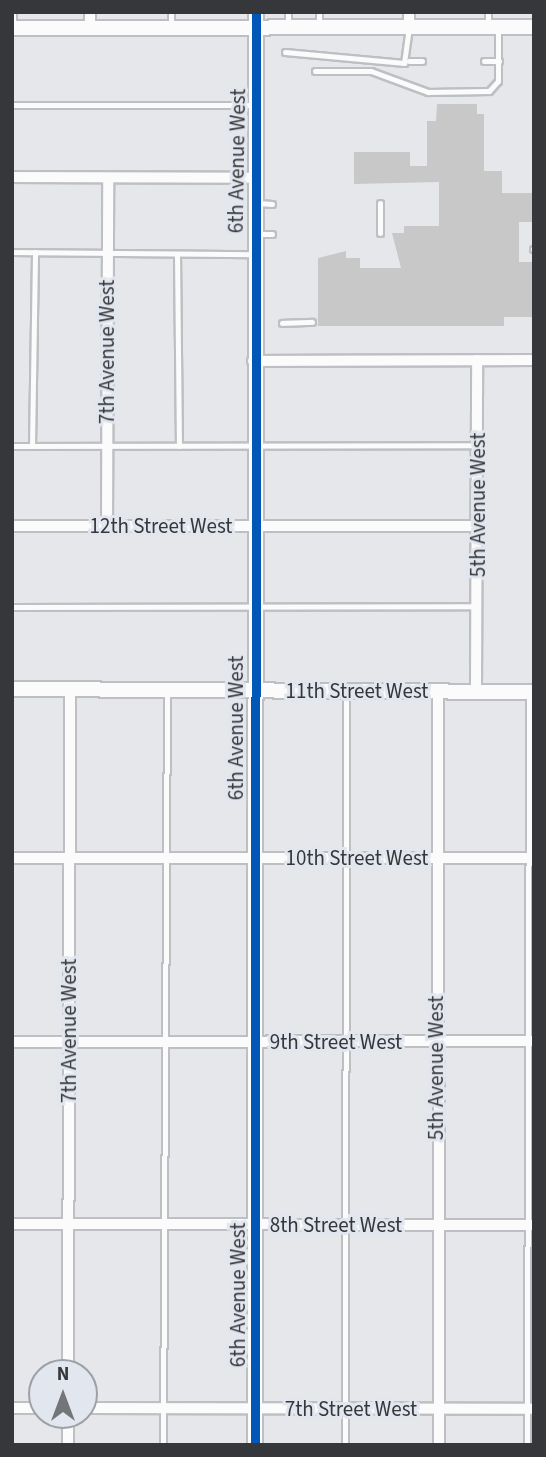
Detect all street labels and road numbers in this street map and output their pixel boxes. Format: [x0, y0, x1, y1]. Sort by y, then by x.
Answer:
street label: 6th Avenue West [223, 89, 251, 233]
street label: 7th Avenue West [94, 280, 120, 424]
street label: 5th Avenue West [465, 433, 491, 577]
street label: 12th Street West [90, 513, 232, 539]
street label: 6th Avenue West [223, 656, 249, 800]
street label: 11th Street West [286, 678, 428, 704]
street label: 10th Street West [286, 845, 428, 871]
street label: 7th Avenue West [56, 959, 82, 1103]
street label: 5th Avenue West [423, 996, 449, 1140]
street label: 9th Street West [270, 1029, 402, 1055]
street label: 8th Street West [270, 1212, 402, 1238]
street label: 6th Avenue West [225, 1223, 251, 1367]
street label: 7th Street West [285, 1396, 417, 1422]

